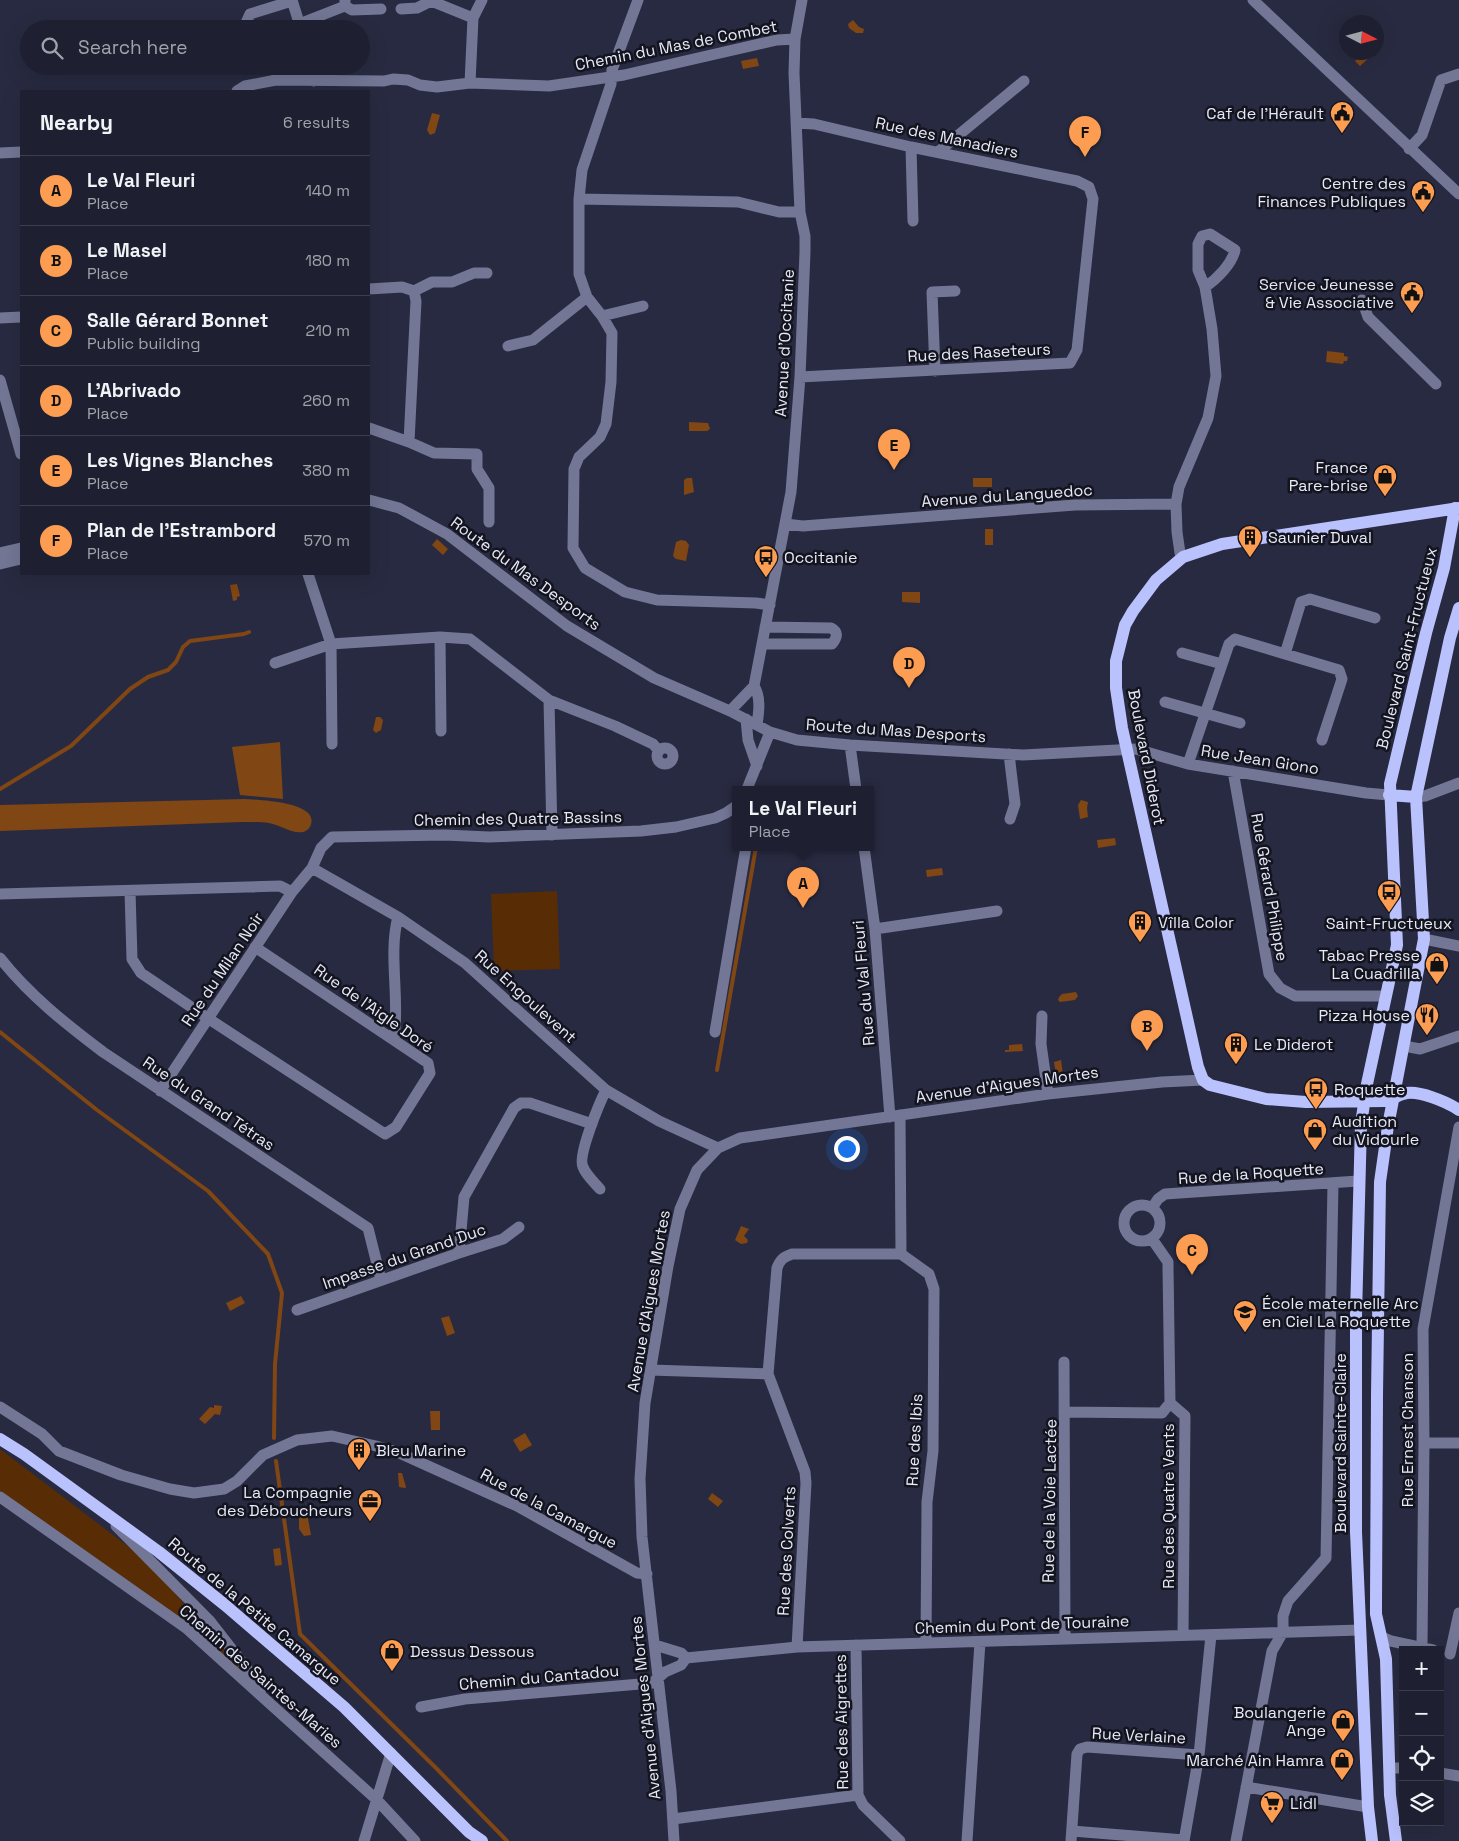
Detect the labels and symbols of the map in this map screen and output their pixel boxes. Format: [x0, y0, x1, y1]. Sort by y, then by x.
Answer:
north arrow [1339, 15, 1384, 60]
street label: Chemin du Mas de Combet [573, 16, 779, 75]
public building icon: Caf de l'Hérault [1329, 100, 1355, 134]
place label: Caf de l'Hérault [1206, 103, 1324, 124]
street label: Rue des Manadiers [873, 112, 1020, 163]
pin: F [1069, 116, 1101, 157]
place label: Centre des Finances Publiques [1257, 173, 1406, 212]
public building icon: Centre des Finances Publiques [1410, 179, 1436, 213]
street label: Avenue d'Occitanie [770, 268, 799, 418]
place label: Service Jeunesse & Vie Associative [1259, 274, 1394, 313]
public building icon: Service Jeunesse & Vie Associative [1399, 280, 1425, 314]
street label: Rue des Raseteurs [907, 338, 1051, 367]
pin: E [878, 429, 910, 470]
place label: France Pare-brise [1289, 457, 1368, 496]
shop icon: France Pare-brise [1372, 463, 1398, 497]
street label: Avenue du Languedoc [921, 479, 1093, 512]
street label: Route du Mas Desports [446, 512, 605, 635]
building icon: Saunier Duval [1237, 524, 1263, 558]
place label: Saunier Duval [1268, 527, 1372, 548]
bus stop icon: Occitanie [753, 544, 779, 578]
street label: Boulevard Saint-Fructueux [1371, 545, 1442, 751]
place label: Occitanie [784, 547, 857, 568]
pin: D [893, 647, 925, 688]
street label: Boulevard Diderot [1123, 687, 1170, 827]
street label: Route du Mas Desports [805, 714, 987, 747]
street label: Rue Jean Giono [1199, 740, 1320, 779]
street label: Chemin des Quatre Bassins [414, 806, 622, 831]
street label: Rue Gérard Philippe [1246, 811, 1293, 963]
pin: A [787, 867, 819, 908]
bus stop icon: Saint-Fructueux [1376, 879, 1402, 913]
street label: Rue du Milan Noir [177, 908, 268, 1030]
building icon: Vîlla Color [1127, 909, 1153, 943]
place label: Vîlla Color [1158, 912, 1234, 933]
place label: Saint-Fructueux [1326, 913, 1452, 934]
street label: Rue du Val Fleuri [848, 919, 879, 1047]
street label: Rue Engoulevent [470, 945, 581, 1048]
place label: Tabac Presse La Cuadrilla [1319, 945, 1420, 984]
shop icon: Tabac Presse La Cuadrilla [1424, 951, 1450, 985]
street label: Rue de l'Aigle Doré [310, 959, 438, 1058]
restaurant icon: Pizza House [1414, 1002, 1440, 1036]
place label: Pizza House [1318, 1005, 1410, 1026]
pin: B [1131, 1010, 1163, 1051]
building icon: Le Diderot [1223, 1031, 1249, 1065]
place label: Le Diderot [1254, 1034, 1333, 1055]
street label: Rue du Grand Tétras [139, 1051, 279, 1155]
street label: Avenue d'Aigues Mortes [914, 1061, 1100, 1108]
bus stop icon: Roquette [1303, 1076, 1329, 1110]
place label: Roquette [1334, 1079, 1406, 1100]
place label: Audition du Vidourle [1332, 1111, 1419, 1150]
shop icon: Audition du Vidourle [1302, 1117, 1328, 1151]
your location [834, 1136, 860, 1162]
street label: Rue de la Roquette [1177, 1158, 1325, 1189]
street label: Avenue d'Aigues Mortes [622, 1208, 675, 1394]
street label: Impasse du Grand Duc [320, 1219, 489, 1294]
pin: C [1176, 1234, 1208, 1275]
place label: École maternelle Arc en Ciel La Roquette [1262, 1293, 1419, 1332]
school or university icon: École maternelle Arc en Ciel La Roquette [1232, 1299, 1258, 1333]
street label: Boulevard Sainte-Claire [1330, 1353, 1351, 1533]
street label: Rue Ernest Chanson [1397, 1353, 1418, 1507]
street label: Rue des Ibis [902, 1393, 927, 1487]
street label: Rue de la Voie Lactée [1038, 1419, 1061, 1583]
street label: Rue des Quatre Vents [1158, 1423, 1179, 1589]
building icon: Bleu Marine [346, 1437, 372, 1471]
place label: Bleu Marine [376, 1440, 466, 1461]
street label: Rue de la Camargue [477, 1463, 621, 1553]
place label: La Compagnie des Déboucheurs [217, 1482, 352, 1521]
street label: Rue des Colverts [773, 1486, 800, 1616]
office icon: La Compagnie des Déboucheurs [357, 1488, 383, 1522]
street label: Route de la Petite Camargue [164, 1533, 346, 1690]
street label: Chemin des Saintes-Maries [175, 1600, 346, 1753]
street label: Chemin du Pont de Touraine [914, 1610, 1130, 1639]
street label: Avenue d'Aigues Mortes [625, 1615, 666, 1801]
shop icon: Dessus Dessous [379, 1638, 405, 1672]
place label: Dessus Dessous [410, 1641, 534, 1662]
street label: Rue des Aigrettes [830, 1654, 853, 1790]
street label: Chemin du Cantadou [458, 1660, 620, 1695]
place label: Boulangerie Ange [1234, 1702, 1326, 1741]
shop icon: Boulangerie Ange [1330, 1708, 1356, 1742]
street label: Rue Verlaine [1091, 1723, 1187, 1748]
shop icon: Marché Ain Hamra [1329, 1747, 1355, 1781]
place label: Marché Ain Hamra [1186, 1750, 1324, 1771]
supermarket icon: Lidl [1259, 1790, 1285, 1824]
place label: Lidl [1290, 1793, 1317, 1814]

